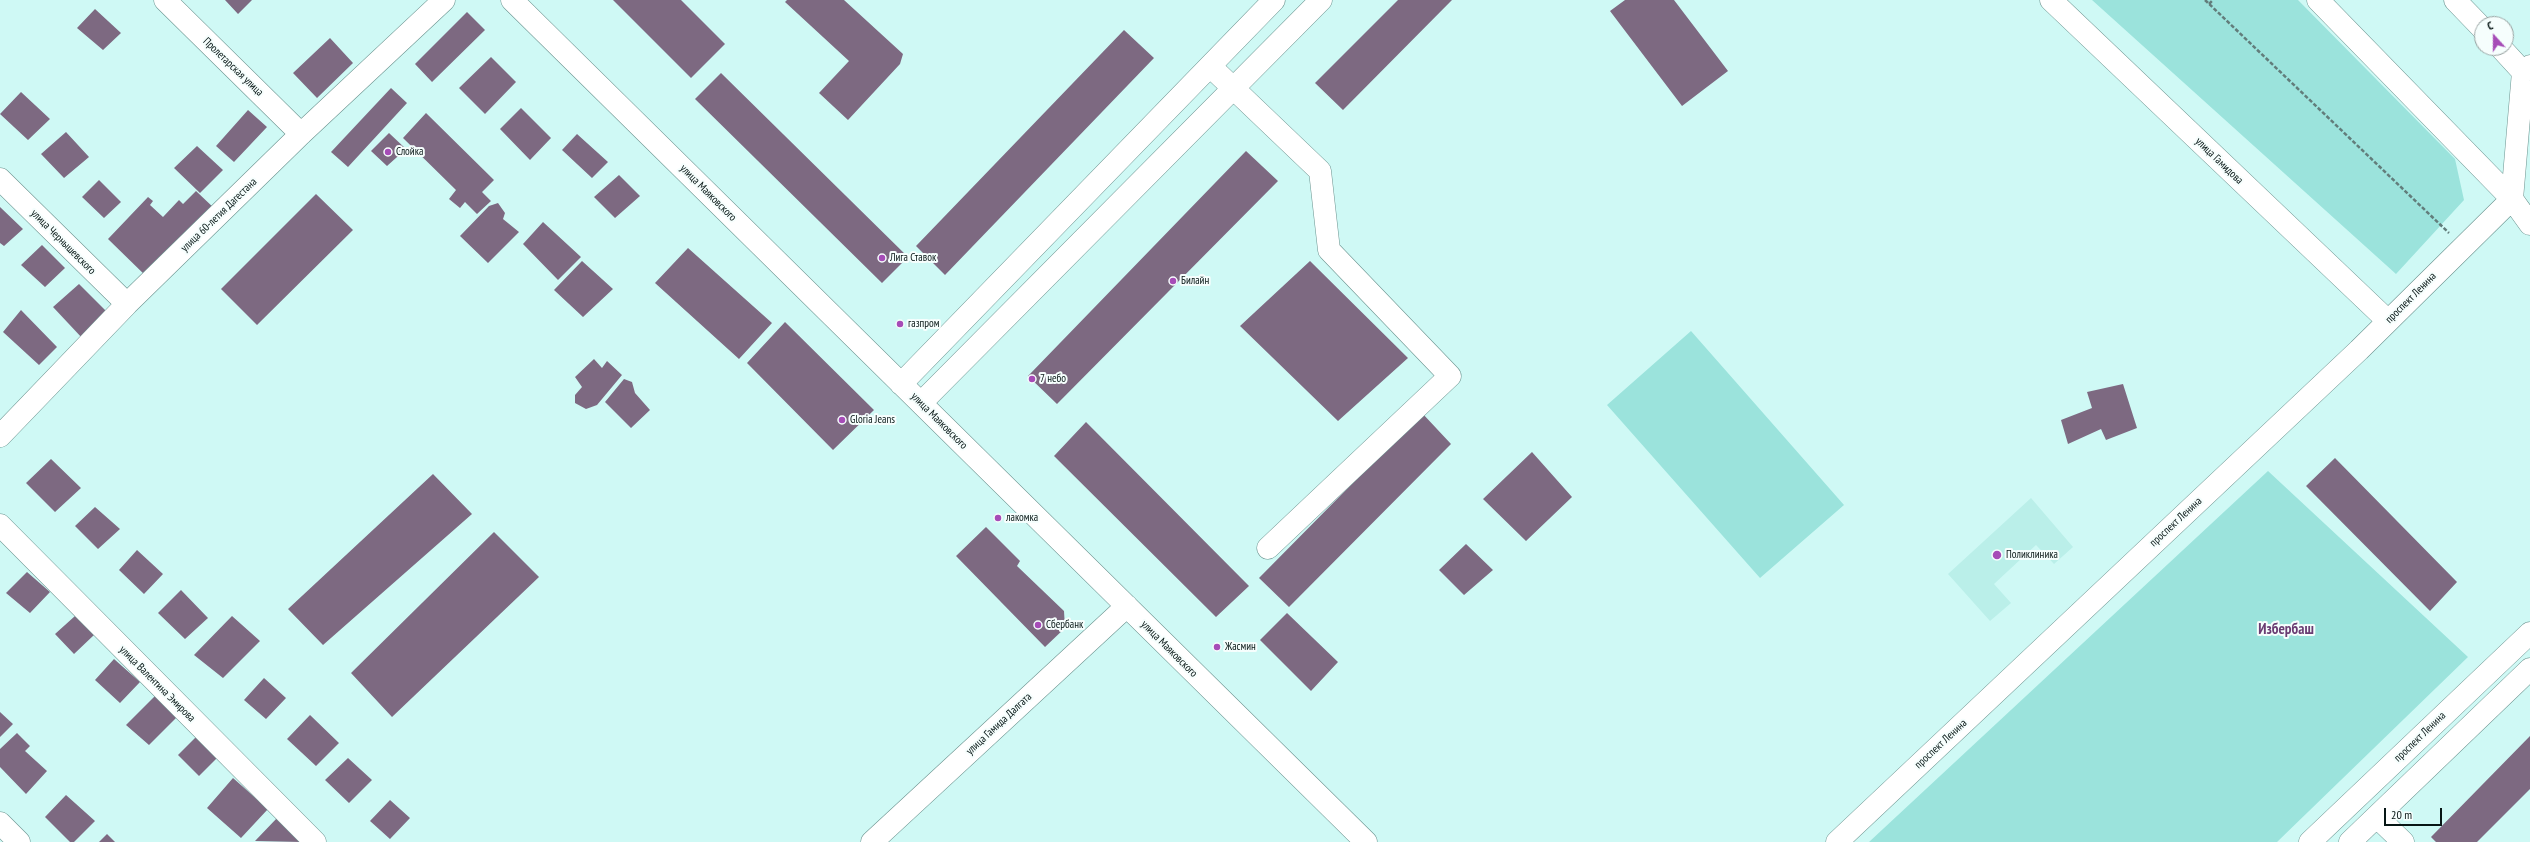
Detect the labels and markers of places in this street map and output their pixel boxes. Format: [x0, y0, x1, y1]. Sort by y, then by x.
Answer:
place label: Слойка [396, 145, 423, 159]
marker: Слойка [383, 147, 393, 157]
place label: Лига Ставок [890, 251, 936, 265]
marker: Лига Ставок [877, 253, 887, 263]
place label: Билайн [1181, 274, 1209, 288]
marker: Билайн [1168, 276, 1178, 286]
place label: газпром [908, 317, 940, 331]
marker: газпром [895, 319, 905, 329]
place label: 7 небо [1040, 372, 1066, 386]
marker: 7 небо [1027, 374, 1037, 384]
place label: Gloria Jeans [850, 413, 895, 427]
marker: Gloria Jeans [837, 415, 847, 425]
place label: лакомка [1006, 511, 1038, 525]
marker: лакомка [993, 513, 1003, 523]
place label: Поликлиника [2006, 548, 2058, 562]
marker: Поликлиника [1991, 549, 2003, 561]
place label: Сбербанк [1046, 618, 1083, 632]
marker: Сбербанк [1033, 620, 1043, 630]
place label: Жасмин [1225, 640, 1256, 654]
marker: Жасмин [1212, 642, 1222, 652]

